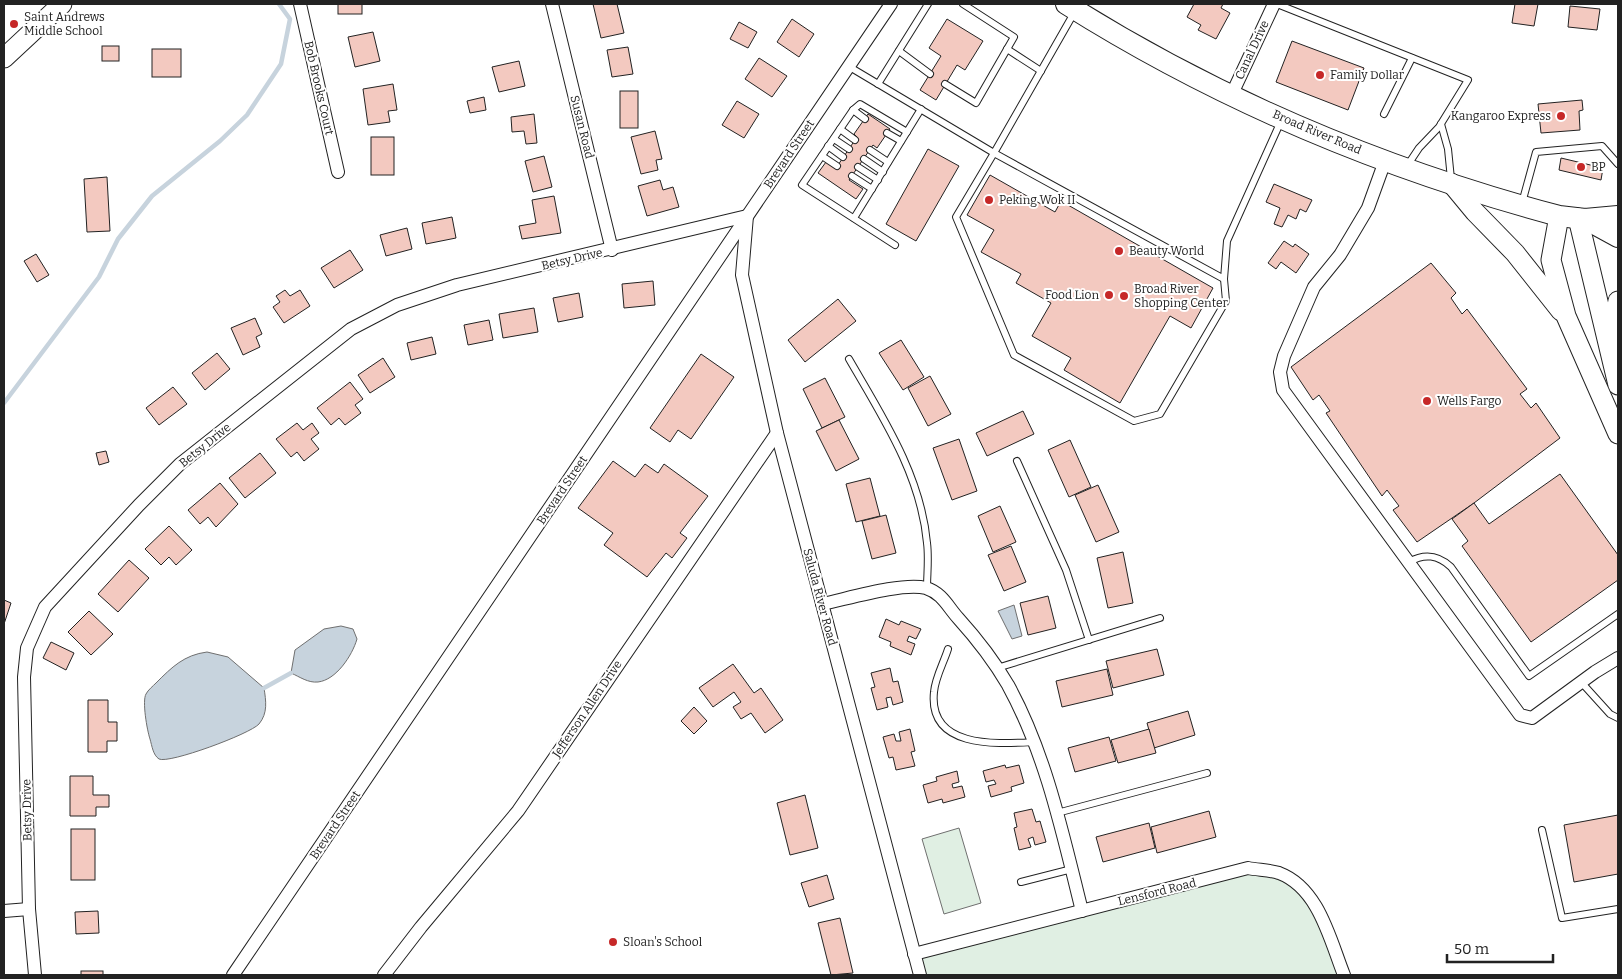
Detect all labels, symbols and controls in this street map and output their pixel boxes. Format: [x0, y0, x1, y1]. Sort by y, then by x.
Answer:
place label: Saint Andrews Middle School [24, 10, 105, 38]
marker: Saint Andrews Middle School [8, 18, 20, 30]
street label: Canal Drive [1232, 18, 1272, 82]
street label: Bob Brooks Court [301, 40, 337, 137]
place label: Family Dollar [1330, 68, 1405, 82]
marker: Family Dollar [1314, 69, 1326, 81]
street label: Susan Road [567, 94, 597, 160]
street label: Broad River Road [1270, 107, 1364, 157]
place label: Kangaroo Express [1451, 109, 1551, 123]
marker: Kangaroo Express [1555, 110, 1567, 122]
street label: Brevard Street [761, 116, 818, 191]
place label: BP [1591, 160, 1606, 174]
marker: BP [1575, 161, 1587, 173]
place label: Peking Wok II [999, 193, 1075, 207]
marker: Peking Wok II [983, 194, 995, 206]
place label: Beauty World [1129, 244, 1204, 258]
street label: Betsy Drive [540, 245, 604, 273]
marker: Beauty World [1113, 245, 1125, 257]
place label: Broad River Shopping Center [1134, 282, 1228, 310]
place label: Food Lion [1045, 288, 1099, 302]
marker: Food Lion [1103, 289, 1115, 301]
marker: Broad River Shopping Center [1118, 290, 1130, 302]
place label: Wells Fargo [1437, 394, 1502, 408]
marker: Wells Fargo [1421, 395, 1433, 407]
street label: Betsy Drive [176, 420, 234, 470]
street label: Brevard Street [534, 452, 591, 527]
street label: Saluda River Road [800, 547, 840, 647]
street label: Jefferson Allen Drive [549, 658, 625, 761]
street label: Betsy Drive [19, 779, 35, 841]
street label: Brevard Street [307, 787, 364, 862]
street label: Lensford Road [1116, 876, 1198, 908]
scale bar [1447, 932, 1553, 964]
place label: Sloan's School [623, 935, 703, 949]
marker: Sloan's School [607, 936, 619, 948]
text: 50 m [1454, 940, 1490, 958]

